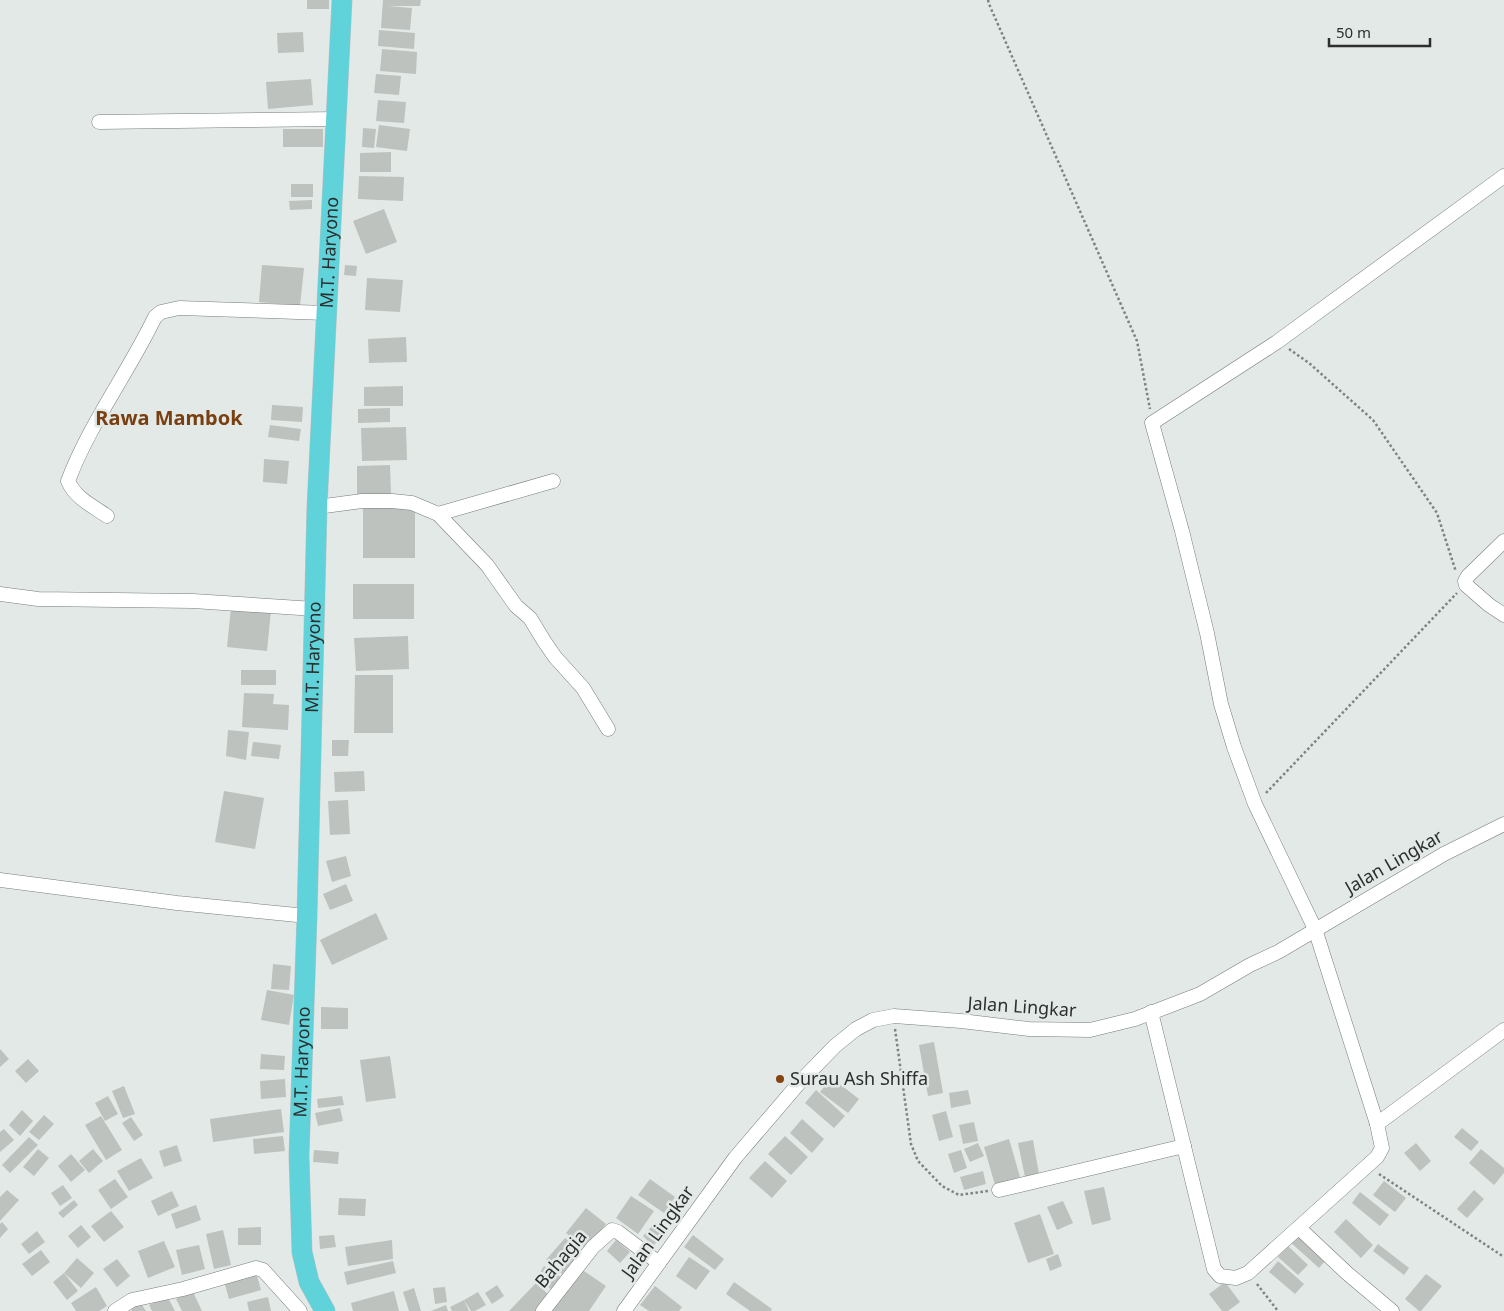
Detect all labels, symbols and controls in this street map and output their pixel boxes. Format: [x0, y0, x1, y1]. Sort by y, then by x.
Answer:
scale bar [1329, 15, 1430, 47]
text: 50 m [1336, 22, 1371, 42]
street label: M.T. Haryono [314, 196, 343, 309]
district label: Rawa Mambok [95, 404, 243, 431]
street label: M.T. Haryono [299, 601, 326, 713]
street label: Jalan Lingkar [1339, 823, 1447, 900]
street label: Jalan Lingkar [965, 990, 1078, 1022]
street label: M.T. Haryono [287, 1006, 315, 1118]
place label: Surau Ash Shiffa [790, 1066, 928, 1090]
marker: Surau Ash Shiffa [774, 1073, 786, 1085]
street label: Jalan Lingkar [614, 1180, 699, 1284]
street label: Bahagia [529, 1224, 592, 1292]

